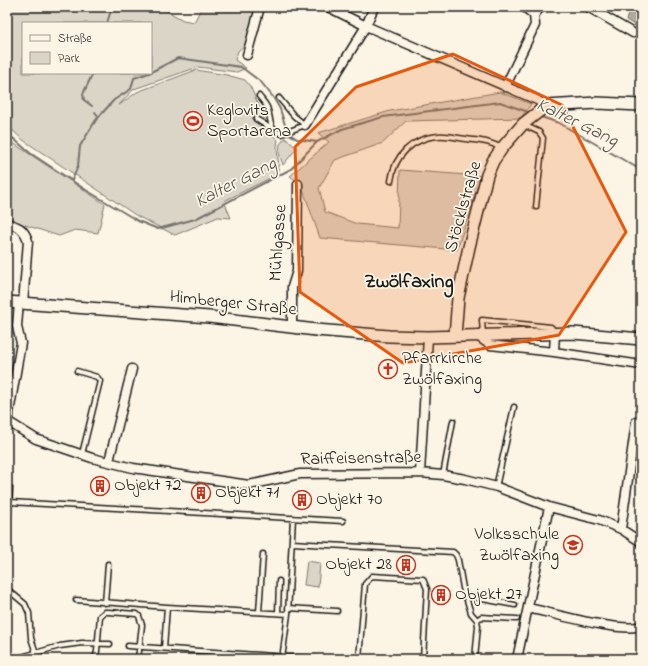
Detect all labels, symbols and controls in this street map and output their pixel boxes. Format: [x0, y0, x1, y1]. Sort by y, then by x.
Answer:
legend [22, 22, 152, 74]
text: Straße [58, 30, 92, 48]
text: Park [58, 50, 80, 68]
water label: Kalter Gang [531, 92, 623, 156]
place label: Keglovits Sportarena [207, 98, 291, 145]
sports icon: Keglovits Sportarena [182, 110, 204, 132]
water label: Kalter Gang [191, 151, 282, 216]
street label: Stöcklstraße [439, 157, 490, 256]
street label: Mühlgasse [263, 203, 296, 282]
district label: Zwölfaxing [365, 268, 453, 298]
street label: Himberger Straße [168, 284, 299, 325]
place label: Pfarrkirche Zwölfaxing [402, 346, 483, 394]
church icon: Pfarrkirche Zwölfaxing [377, 358, 399, 380]
street label: Raiffeisenstraße [300, 445, 423, 473]
place label: Objekt 72 [114, 473, 181, 499]
building icon: Objekt 72 [89, 475, 111, 497]
place label: Objekt 71 [215, 480, 279, 506]
building icon: Objekt 71 [190, 482, 212, 504]
place label: Objekt 70 [316, 487, 382, 513]
building icon: Objekt 70 [291, 489, 313, 511]
place label: Volksschule Zwölfaxing [474, 522, 560, 570]
school or university icon: Volksschule Zwölfaxing [562, 534, 584, 556]
place label: Objekt 28 [325, 552, 392, 578]
building icon: Objekt 28 [395, 554, 417, 576]
place label: Objekt 27 [455, 582, 523, 608]
building icon: Objekt 27 [430, 584, 452, 606]

